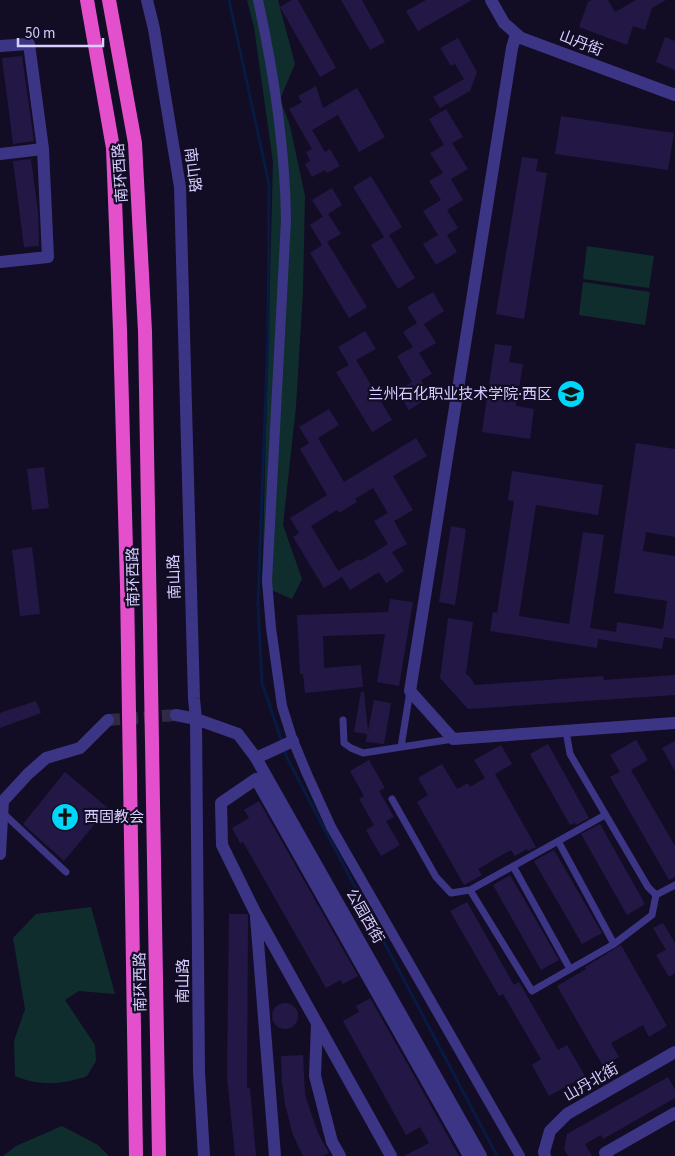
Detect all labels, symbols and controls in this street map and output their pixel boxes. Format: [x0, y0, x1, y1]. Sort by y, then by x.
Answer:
scale bar [18, 15, 102, 47]
text: 50 m [25, 23, 55, 44]
street label: 山丹街 [556, 26, 606, 61]
street label: 南环西路 [108, 142, 133, 204]
street label: 南山路 [179, 146, 206, 194]
school or university icon: 兰州石化职业技术学院·西区 [556, 379, 586, 409]
place label: 兰州石化职业技术学院·西区 [368, 384, 552, 405]
street label: 南环西路 [122, 547, 145, 607]
street label: 南山路 [163, 554, 186, 600]
church icon: 西固教会 [50, 802, 80, 832]
place label: 西固教会 [84, 807, 144, 828]
street label: 公园西街 [340, 885, 389, 947]
street label: 南环西路 [129, 952, 152, 1012]
street label: 南山路 [173, 958, 194, 1004]
street label: 山丹北街 [560, 1058, 622, 1107]

